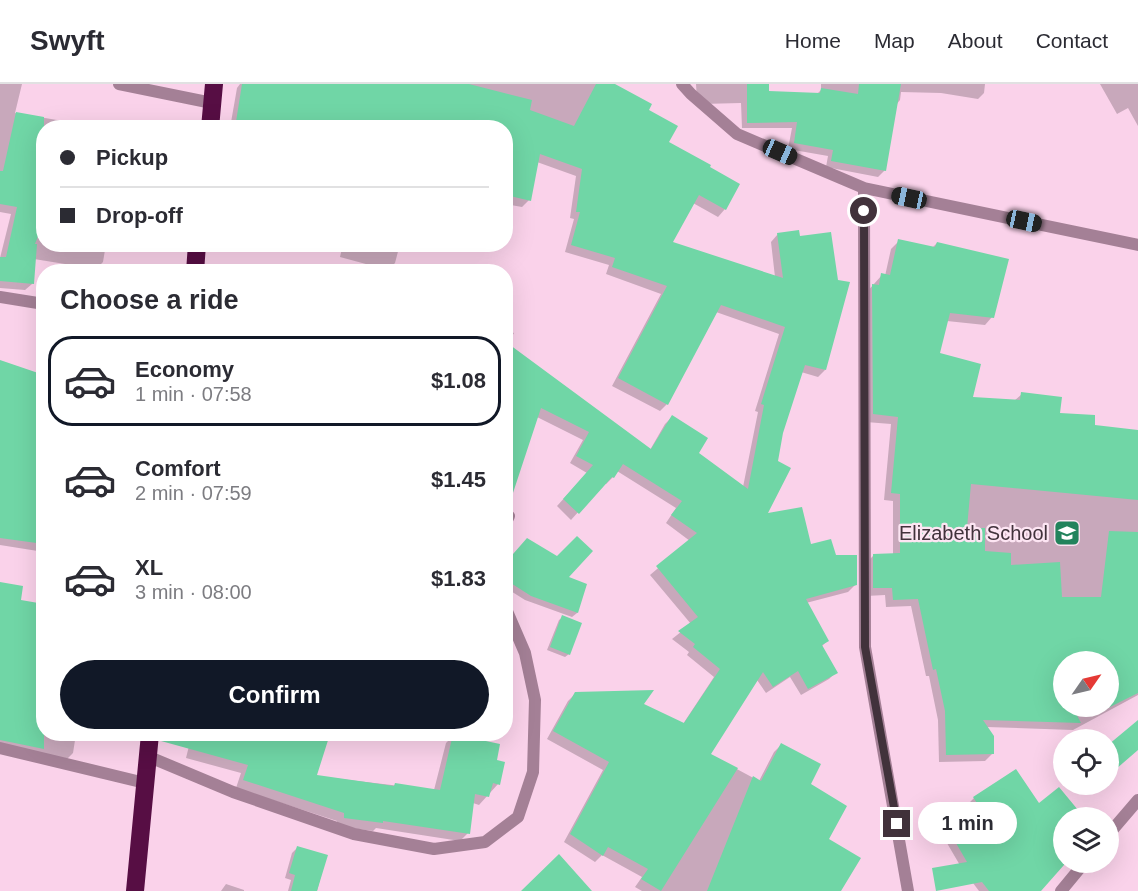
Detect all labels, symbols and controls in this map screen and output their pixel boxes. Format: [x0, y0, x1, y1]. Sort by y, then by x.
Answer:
text: Swyft [30, 25, 105, 56]
text: Home [785, 29, 841, 52]
text: Map [874, 29, 915, 52]
text: About [948, 29, 1003, 52]
text: Contact [1036, 29, 1108, 52]
car [760, 136, 800, 168]
text: Pickup [96, 145, 168, 170]
car [890, 185, 928, 211]
route start [850, 197, 877, 224]
text: Drop-off [96, 203, 183, 228]
car [1005, 208, 1043, 234]
text: Choose a ride [60, 285, 239, 315]
icon: car [63, 354, 117, 408]
text: Economy [135, 357, 234, 382]
text: $1.08 [431, 368, 486, 393]
text: 1 min · 07:58 [135, 383, 252, 405]
icon: car [63, 453, 117, 507]
text: Comfort [135, 456, 221, 481]
text: $1.45 [431, 467, 486, 492]
text: 2 min · 07:59 [135, 482, 252, 504]
school or university icon: Elizabeth School [1052, 518, 1082, 548]
place label: Elizabeth School [899, 522, 1048, 544]
icon: car [63, 552, 117, 606]
text: XL [135, 555, 163, 580]
text: $1.83 [431, 566, 486, 591]
text: 3 min · 08:00 [135, 581, 252, 603]
north arrow [1053, 651, 1119, 717]
map controls [1053, 651, 1119, 873]
button: Confirm [60, 660, 489, 729]
button: locate [1053, 729, 1119, 795]
callout: 1 min [918, 803, 1017, 845]
button: layers [1053, 807, 1119, 873]
route end [883, 810, 910, 837]
text: 1 min [941, 812, 994, 834]

